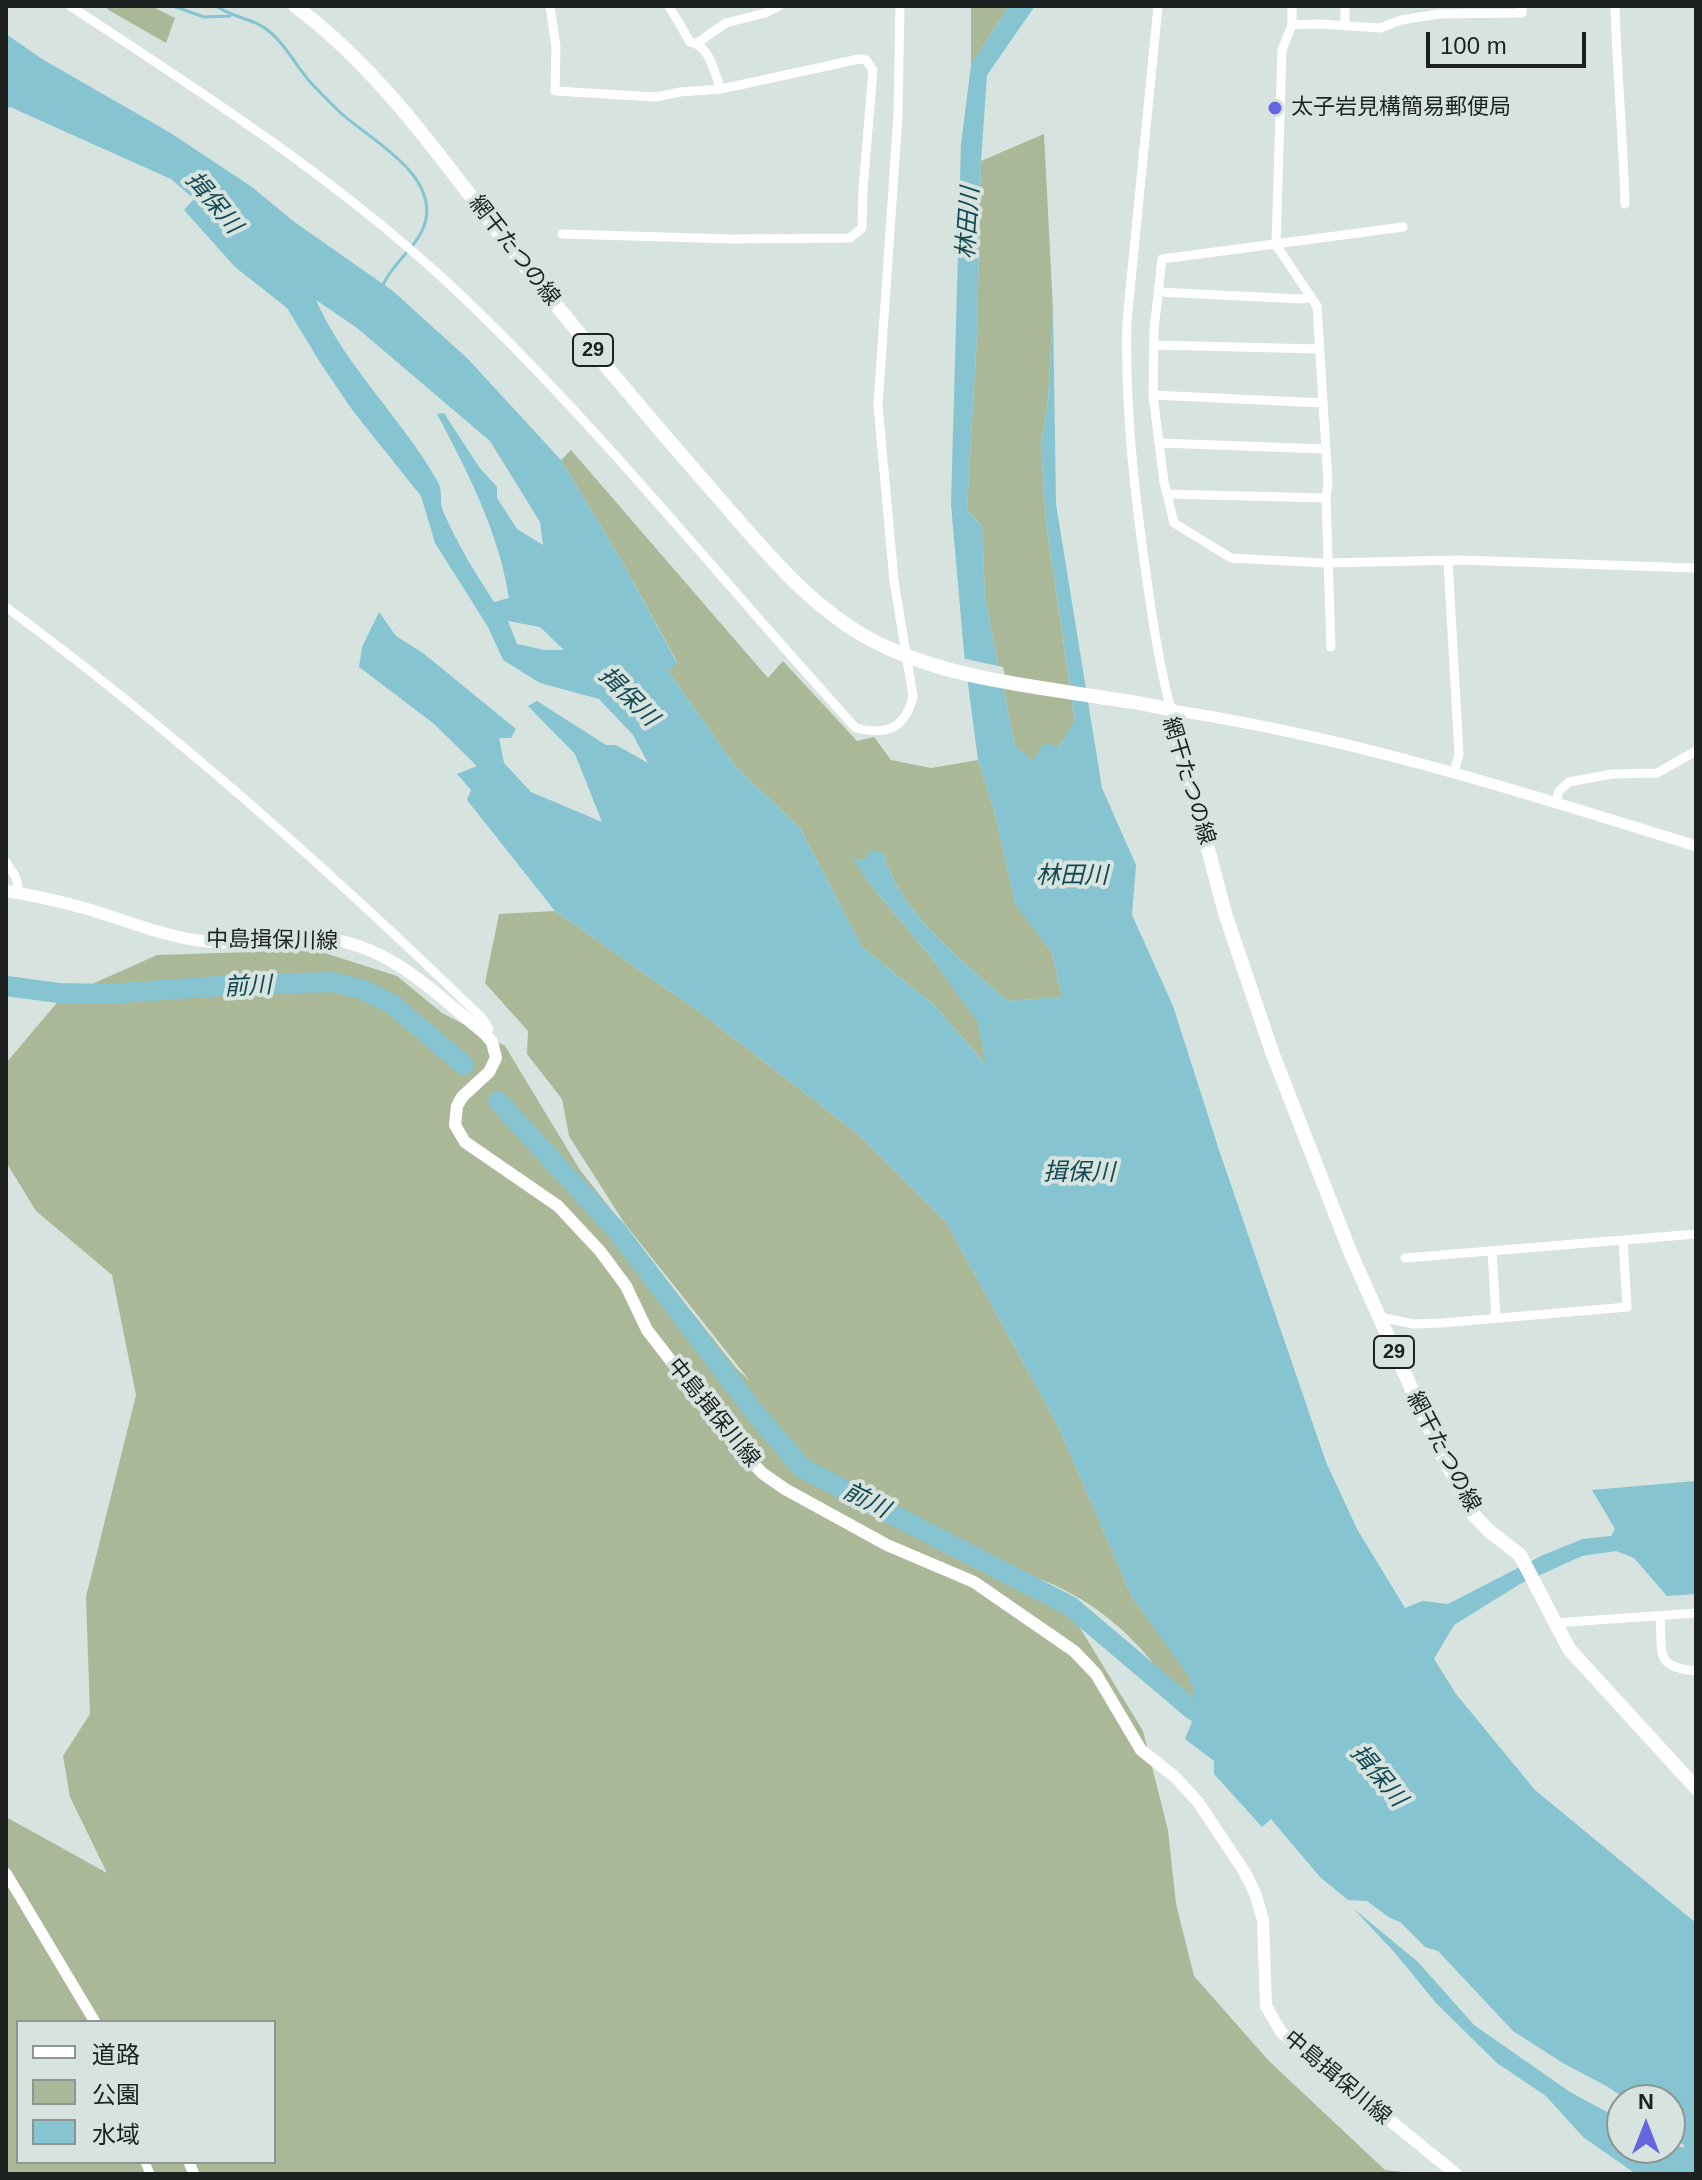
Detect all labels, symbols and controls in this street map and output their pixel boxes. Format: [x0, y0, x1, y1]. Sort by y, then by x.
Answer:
scale bar [1430, 16, 1590, 66]
text: 100 m [1440, 32, 1507, 59]
place label: 太子岩見構簡易郵便局 [1291, 95, 1511, 121]
marker: 太子岩見構簡易郵便局 [1266, 99, 1284, 117]
water label: 揖保川 [179, 166, 247, 240]
water label: 林田川 [952, 186, 986, 260]
street label: 網干たつの線 [463, 191, 565, 311]
road number: 29 [573, 334, 613, 366]
water label: 揖保川 [592, 661, 664, 733]
street label: 網干たつの線 [1156, 714, 1220, 848]
water label: 林田川 [1036, 862, 1108, 890]
street label: 中島揖保川線 [206, 927, 338, 955]
water label: 前川 [223, 971, 273, 1003]
water label: 揖保川 [1043, 1159, 1115, 1187]
road number: 29 [1374, 1336, 1414, 1368]
street label: 中島揖保川線 [661, 1353, 765, 1473]
street label: 網干たつの線 [1400, 1388, 1486, 1516]
water label: 前川 [838, 1477, 894, 1525]
water label: 揖保川 [1344, 1739, 1412, 1813]
legend [16, 2020, 276, 2164]
street label: 中島揖保川線 [1278, 2025, 1396, 2131]
text: 道路 [92, 2041, 140, 2068]
text: 公園 [92, 2081, 140, 2108]
north arrow [1606, 2084, 1686, 2164]
text: N [1638, 2089, 1654, 2114]
text: 水域 [92, 2121, 140, 2148]

